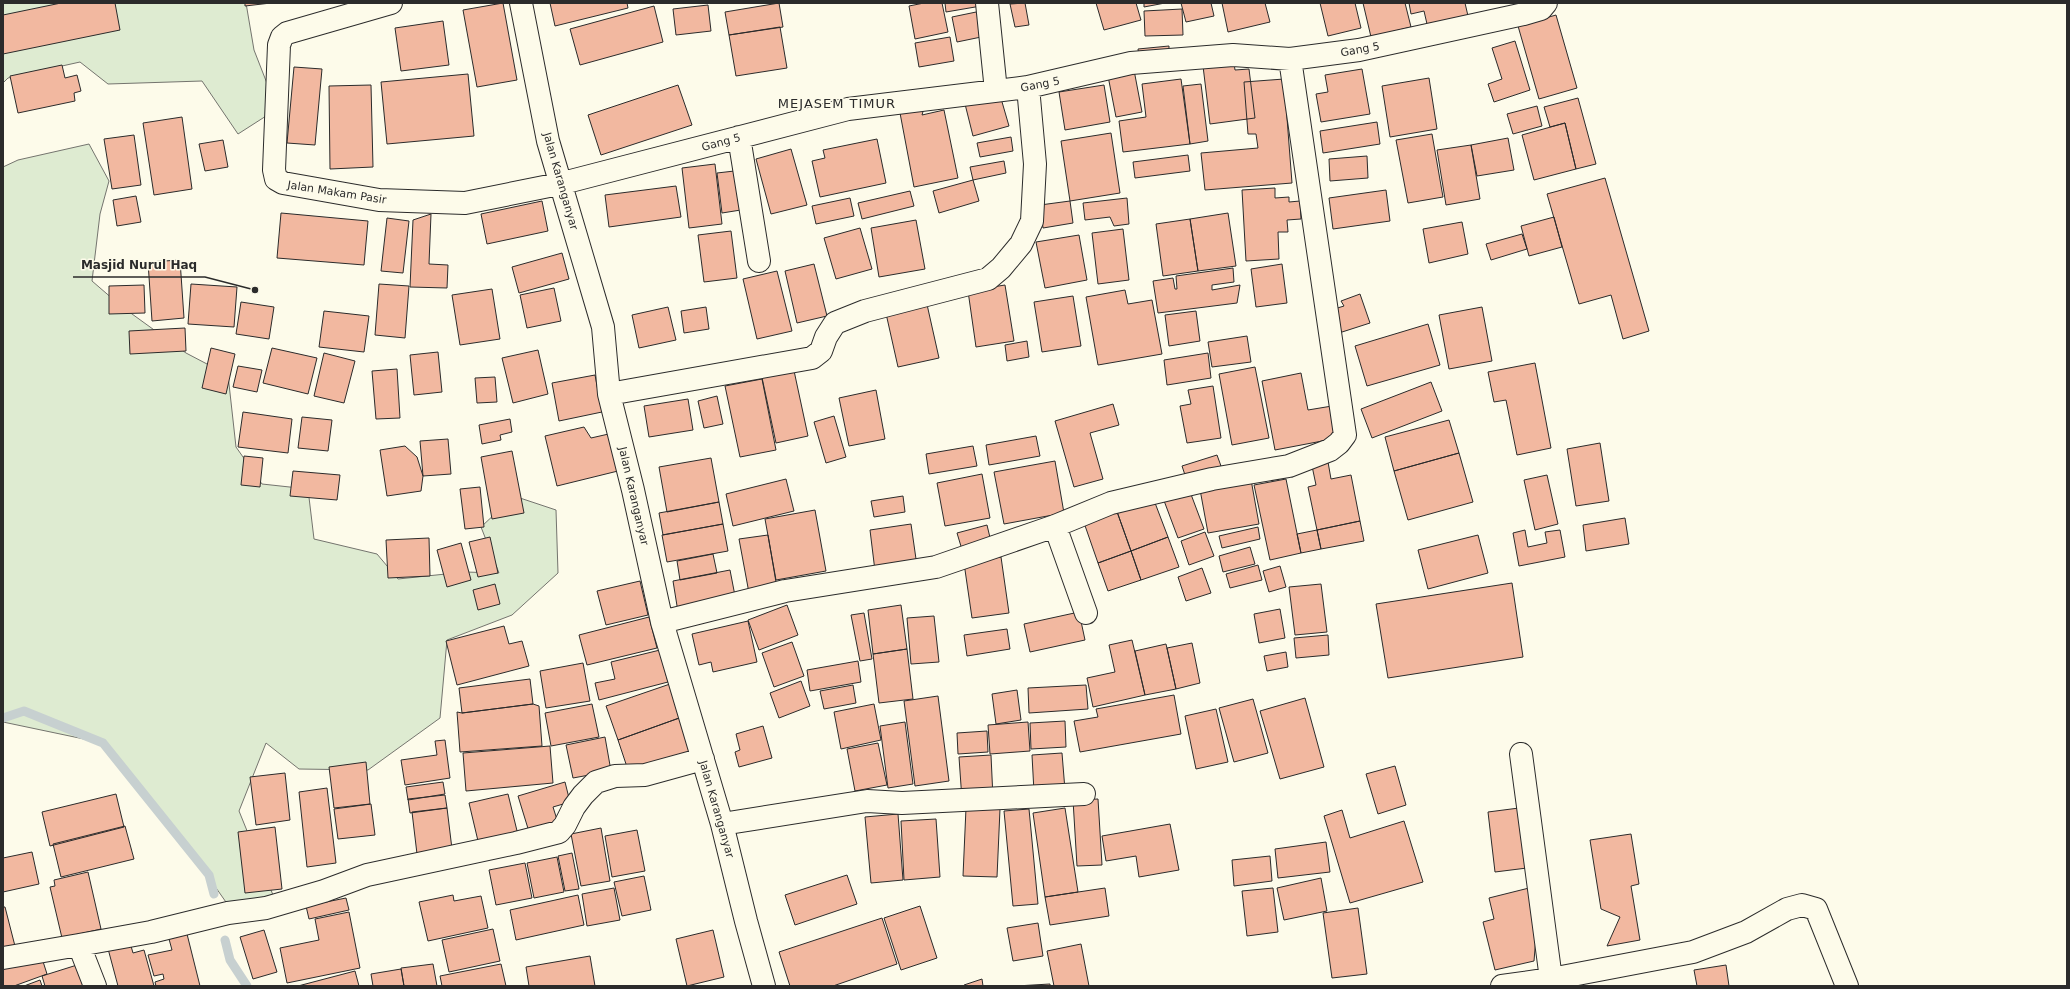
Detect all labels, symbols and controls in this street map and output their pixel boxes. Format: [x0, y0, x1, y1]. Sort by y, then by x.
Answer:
street label: Gang 5 [1339, 40, 1381, 59]
street label: Gang 5 [1019, 74, 1061, 95]
district label: MEJASEM TIMUR [778, 96, 896, 111]
street label: Jalan Karanganyar [540, 130, 581, 232]
street label: Gang 5 [700, 131, 742, 154]
street label: Jalan Makam Pasir [286, 178, 388, 207]
callout: Masjid Nurul Haq [73, 253, 205, 277]
text: Masjid Nurul Haq [81, 258, 197, 272]
street label: Jalan Karanganyar [616, 445, 651, 547]
street label: Jalan Karanganyar [696, 758, 737, 860]

